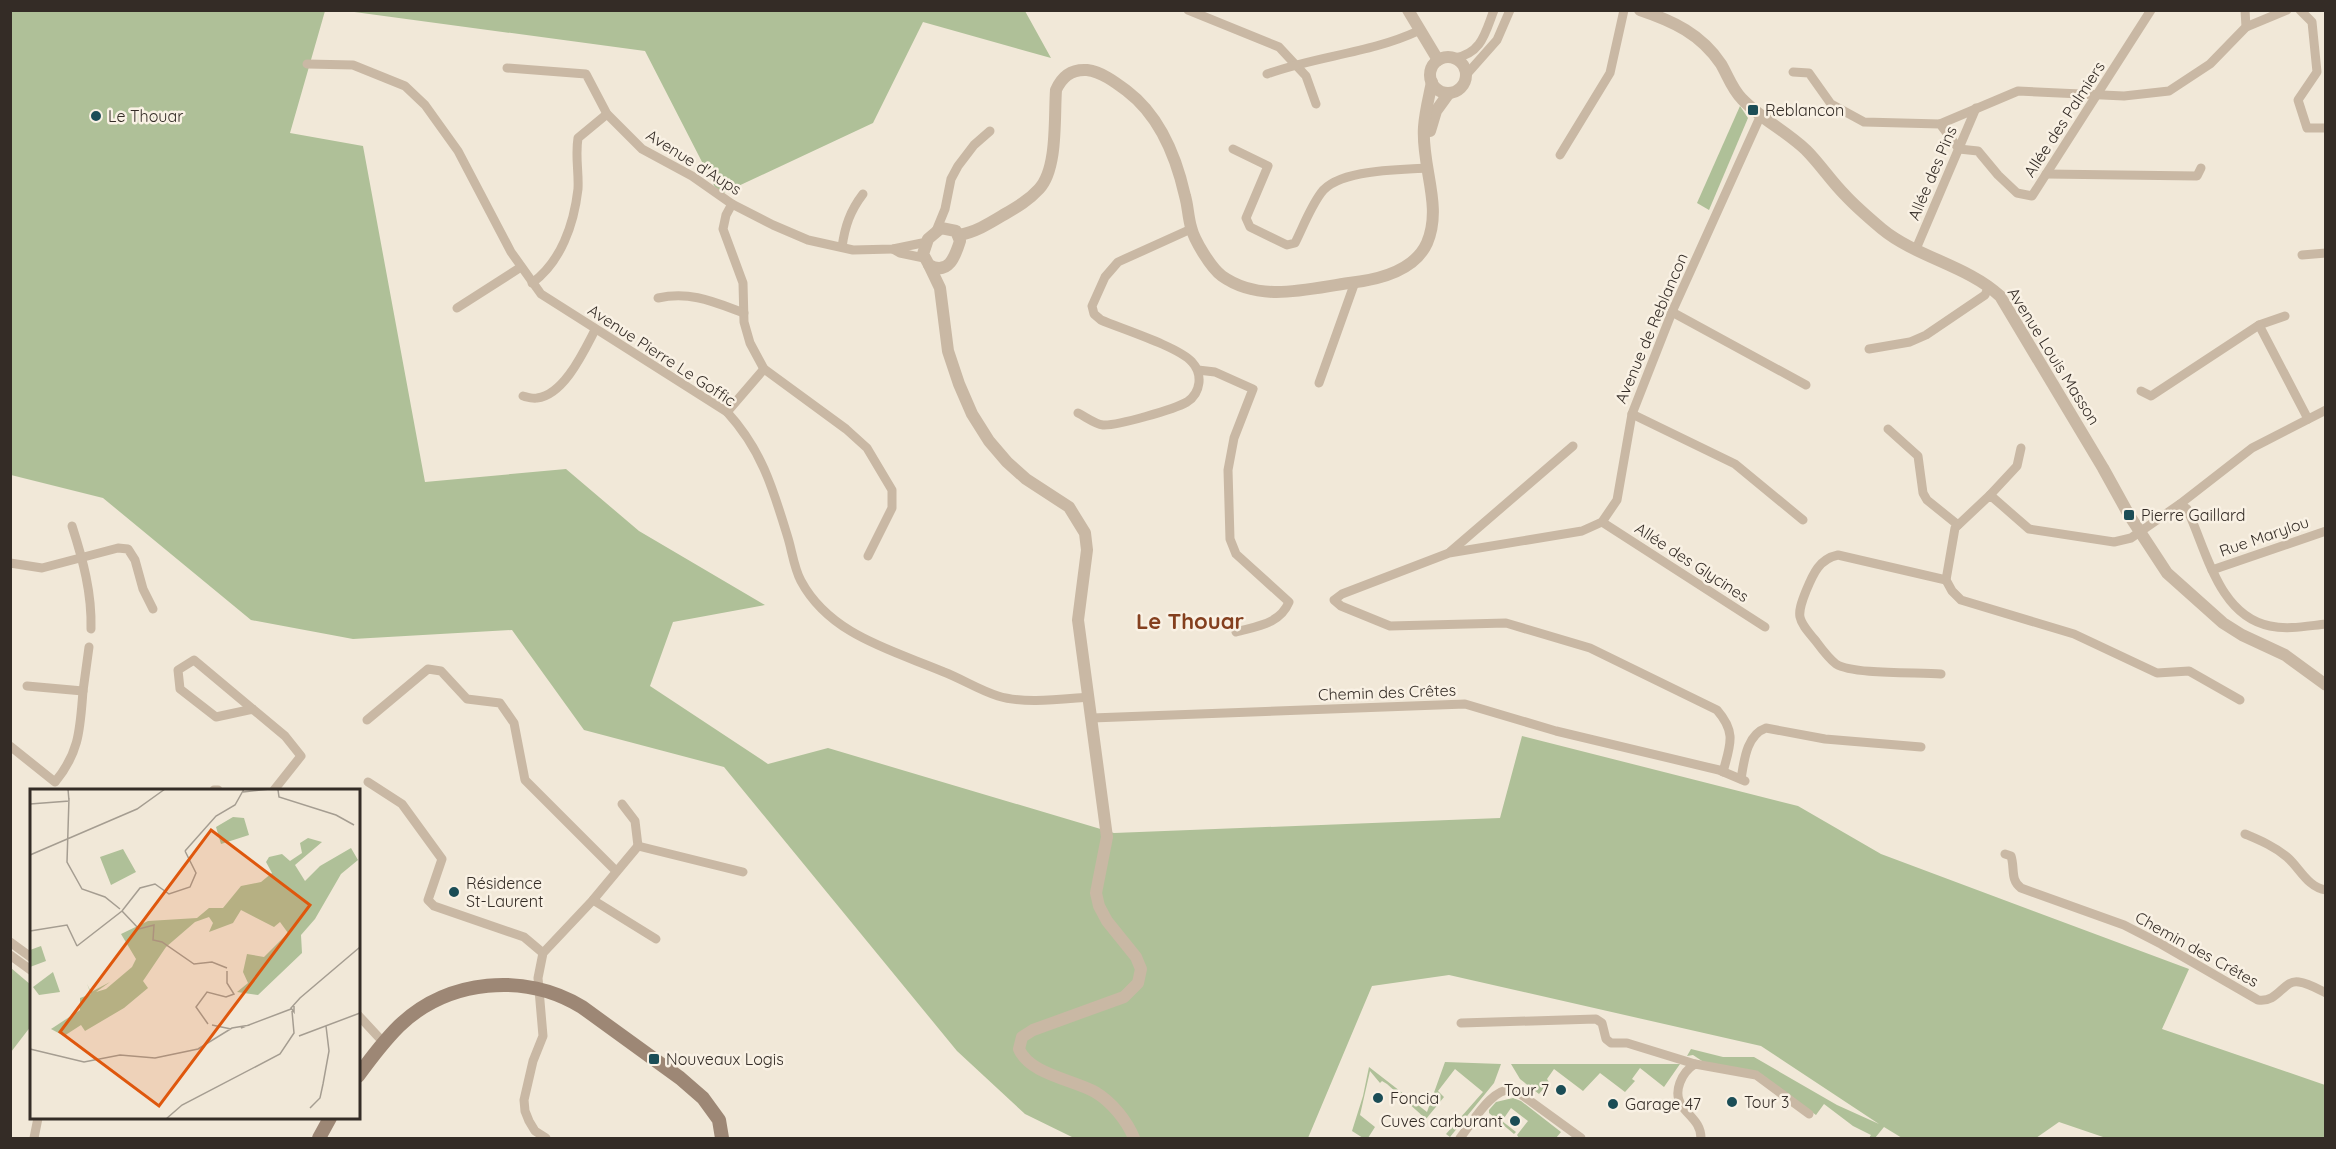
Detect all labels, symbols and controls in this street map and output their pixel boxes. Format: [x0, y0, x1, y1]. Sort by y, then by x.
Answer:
street label: Allée des Palmiers [2019, 57, 2109, 181]
place label: Reblancon [1765, 100, 1844, 120]
marker: Reblancon [1746, 103, 1760, 117]
place label: Le Thouar [108, 106, 183, 126]
marker: Le Thouar [89, 109, 103, 123]
street label: Allée des Pins [1903, 123, 1961, 223]
street label: Avenue d'Aups [643, 125, 745, 199]
street label: Avenue de Reblancon [1610, 250, 1692, 406]
street label: Avenue Louis Masson [2004, 283, 2104, 429]
street label: Avenue Pierre Le Goffic [584, 300, 740, 410]
place label: Pierre Gaillard [2141, 505, 2245, 525]
marker: Pierre Gaillard [2122, 508, 2136, 522]
street label: Rue Marylou [2217, 511, 2311, 561]
street label: Allée des Glycines [1631, 518, 1753, 606]
district label: Le Thouar [1136, 607, 1245, 635]
street label: Chemin des Crêtes [1318, 680, 1456, 704]
inset map [30, 789, 360, 1119]
place label: Résidence St-Laurent [466, 873, 543, 911]
marker: Résidence St-Laurent [447, 885, 461, 899]
street label: Chemin des Crêtes [2132, 907, 2262, 991]
place label: Nouveaux Logis [666, 1049, 784, 1069]
marker: Nouveaux Logis [647, 1052, 661, 1066]
place label: Tour 7 [1504, 1080, 1549, 1100]
marker: Tour 7 [1554, 1083, 1568, 1097]
place label: Foncia [1390, 1088, 1439, 1108]
marker: Foncia [1371, 1091, 1385, 1105]
place label: Tour 3 [1744, 1092, 1789, 1112]
place label: Garage 47 [1625, 1094, 1701, 1114]
marker: Tour 3 [1725, 1095, 1739, 1109]
marker: Garage 47 [1606, 1097, 1620, 1111]
place label: Cuves carburant [1381, 1111, 1503, 1131]
marker: Cuves carburant [1508, 1114, 1522, 1128]

